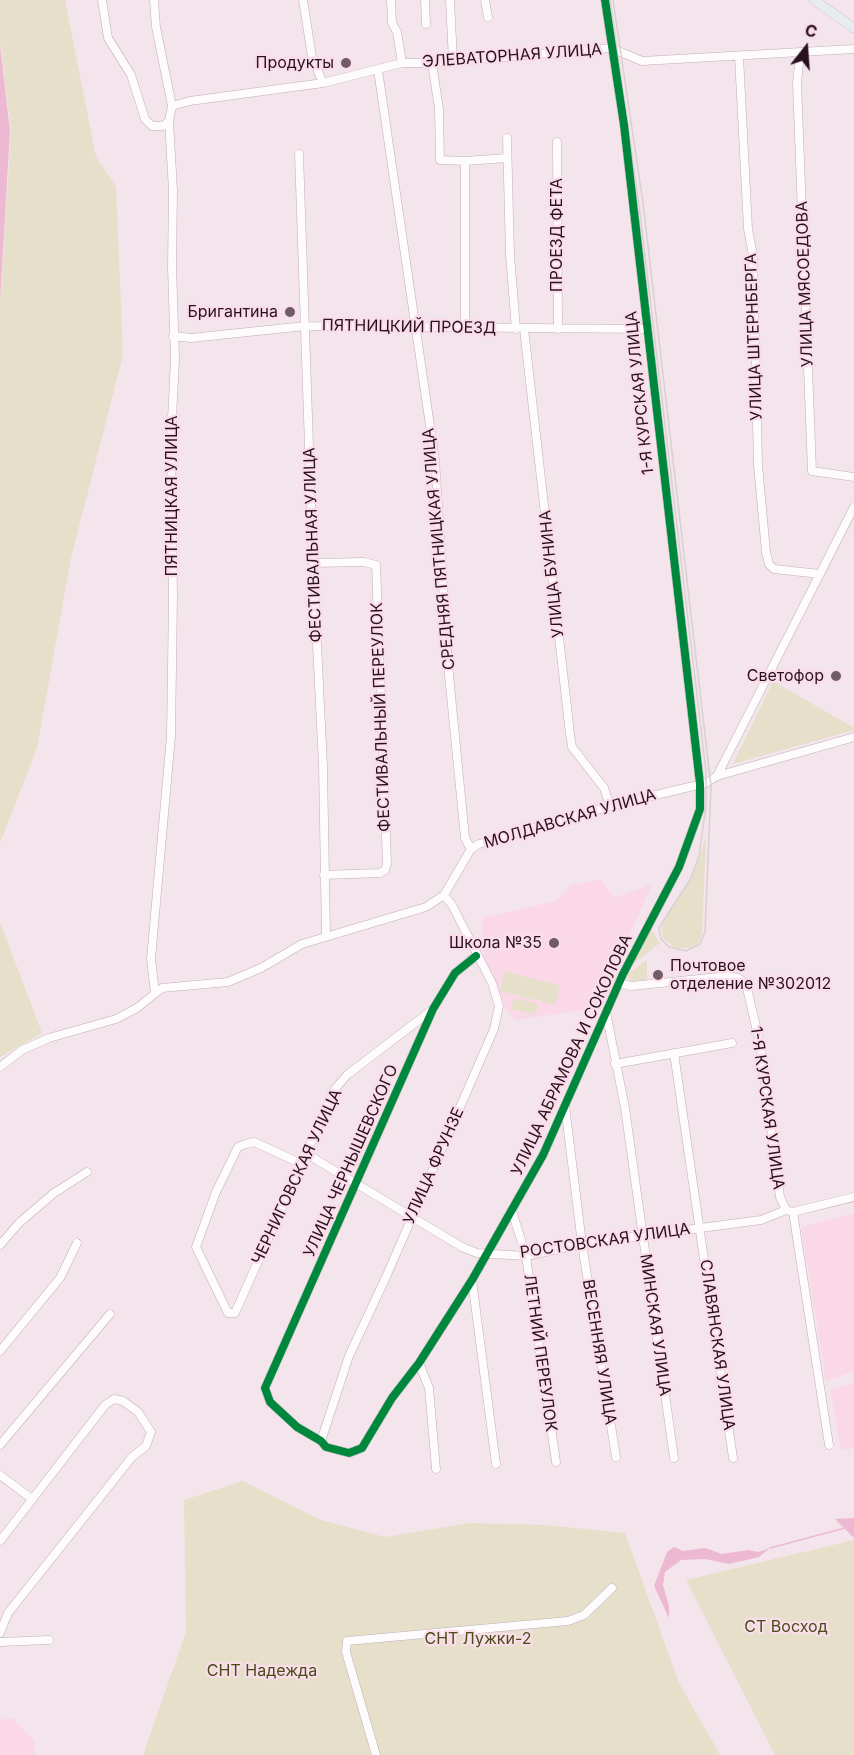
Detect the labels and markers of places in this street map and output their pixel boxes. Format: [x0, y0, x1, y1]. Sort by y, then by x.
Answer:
place label: Продукты [256, 53, 334, 73]
marker: Продукты [339, 56, 353, 70]
place label: Бригантина [187, 302, 278, 322]
marker: Бригантина [283, 305, 297, 319]
place label: Светофор [747, 666, 824, 686]
marker: Светофор [829, 669, 843, 683]
place label: Школа №35 [449, 933, 542, 953]
marker: Школа №35 [547, 936, 561, 950]
place label: Почтовое отделение №302012 [670, 956, 831, 994]
marker: Почтовое отделение №302012 [651, 968, 665, 982]

